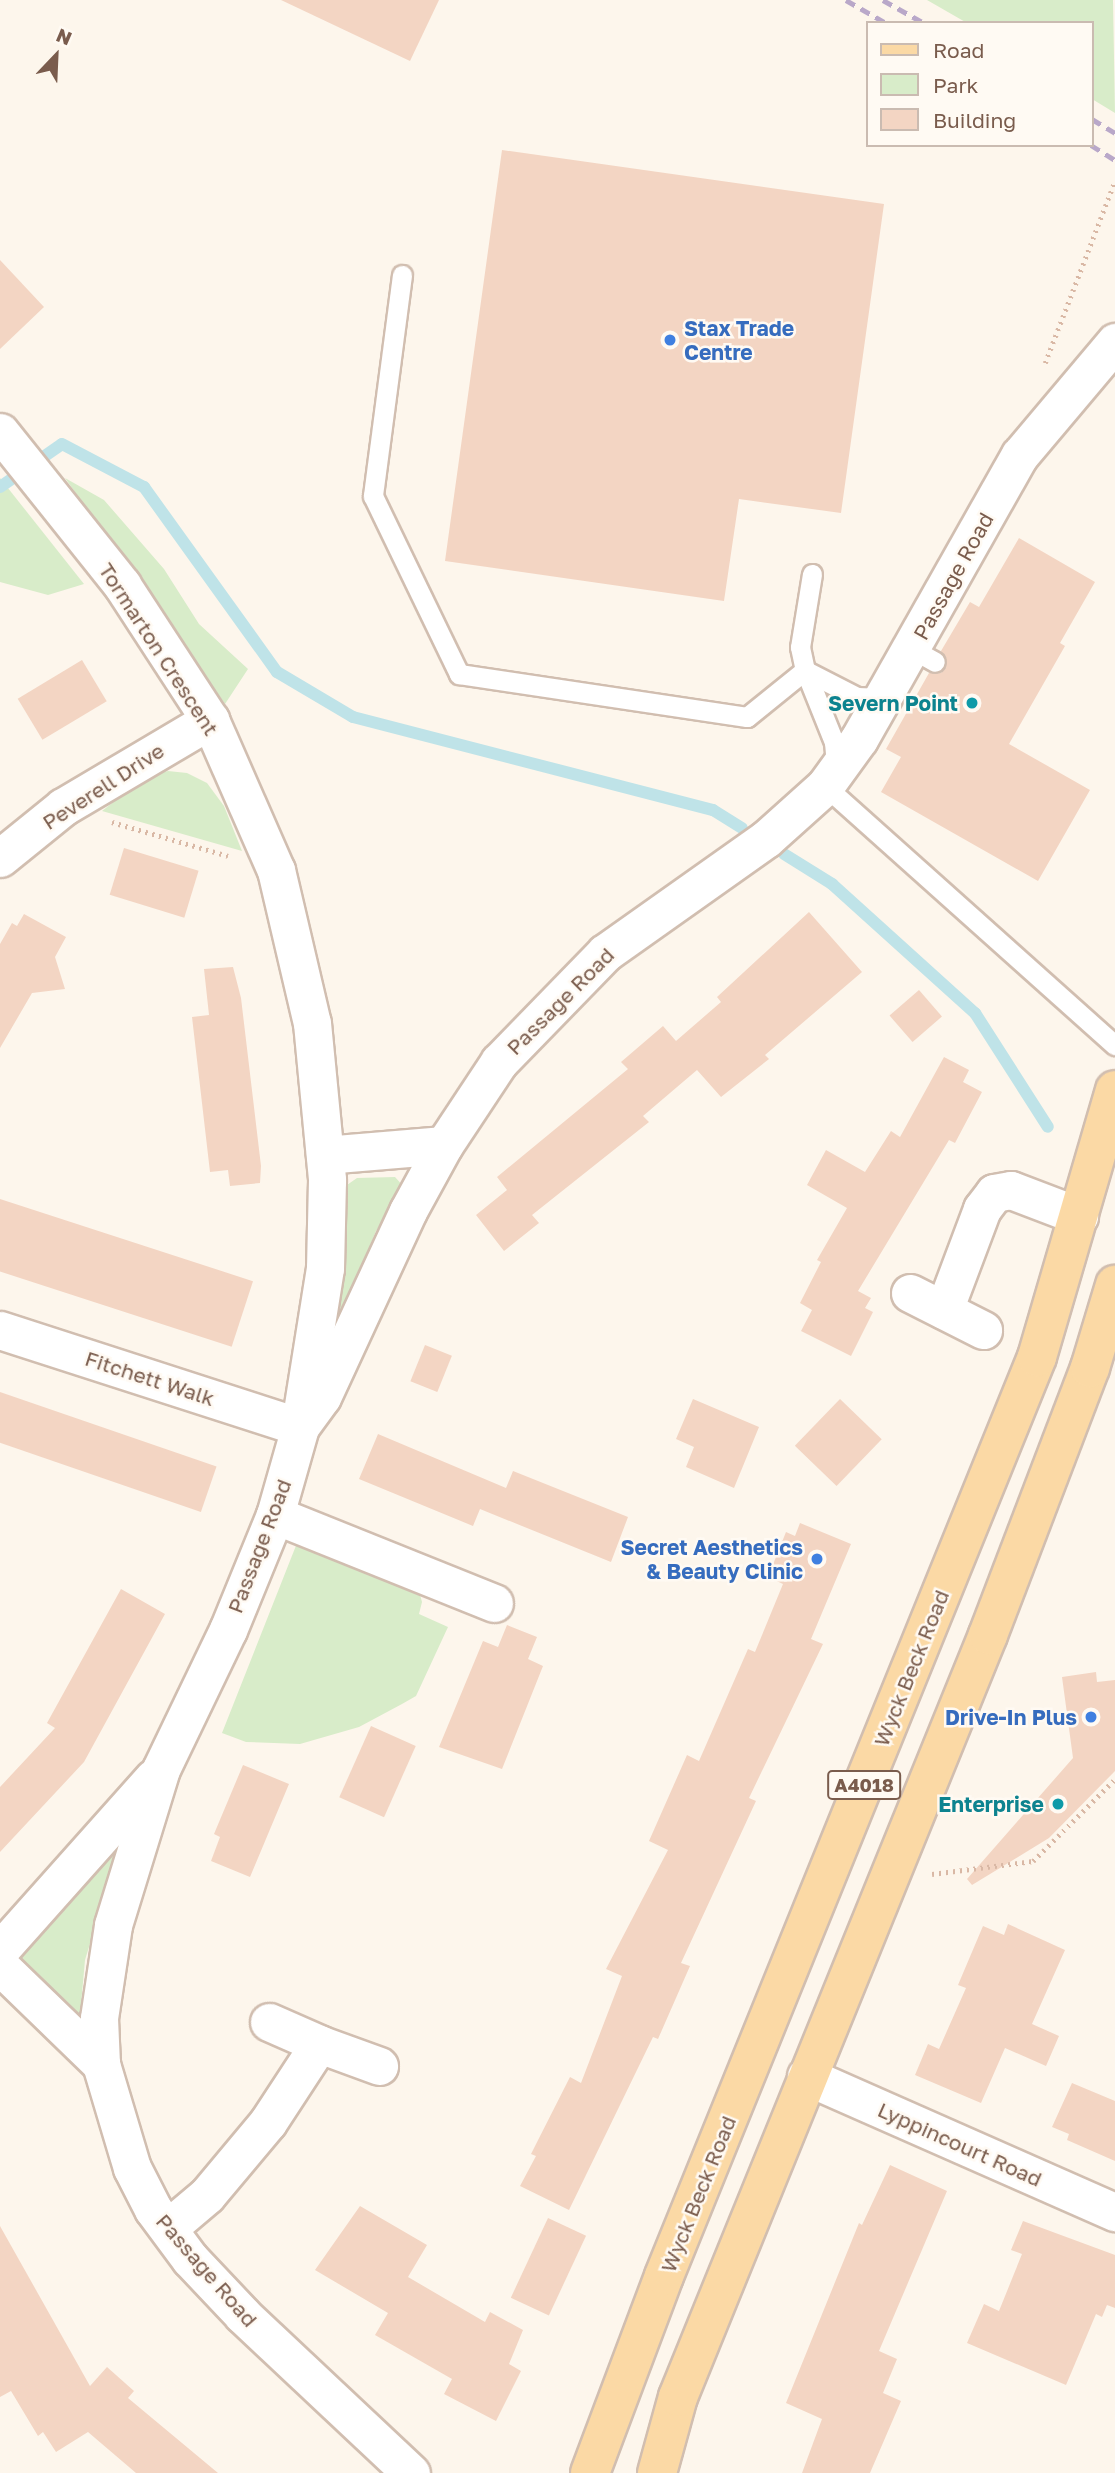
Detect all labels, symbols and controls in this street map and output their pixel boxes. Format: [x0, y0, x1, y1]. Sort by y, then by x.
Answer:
north arrow [21, 21, 91, 91]
legend [866, 21, 1094, 147]
text: N [53, 23, 76, 50]
text: Road [933, 37, 984, 63]
text: Park [933, 72, 978, 98]
text: Building [933, 107, 1016, 133]
place label: Stax Trade Centre [684, 315, 794, 365]
marker: Stax Trade Centre [662, 332, 678, 348]
street label: Passage Road [908, 508, 998, 644]
street label: Tormarton Crescent [94, 558, 224, 740]
place label: Severn Point [828, 690, 958, 716]
marker: Severn Point [964, 695, 980, 711]
street label: Peverell Drive [38, 737, 168, 835]
street label: Passage Road [501, 942, 619, 1060]
street label: Fitchett Walk [82, 1345, 218, 1411]
street label: Passage Road [222, 1476, 296, 1616]
place label: Secret Aesthetics & Beauty Clinic [621, 1534, 803, 1584]
marker: Secret Aesthetics & Beauty Clinic [809, 1551, 825, 1567]
street label: Wyck Beck Road [868, 1586, 954, 1750]
place label: Drive-In Plus [945, 1704, 1077, 1730]
marker: Drive-In Plus [1083, 1709, 1099, 1725]
road number: A4018 [826, 1770, 903, 1800]
place label: Enterprise [938, 1791, 1044, 1817]
marker: Enterprise [1050, 1796, 1066, 1812]
street label: Lyppincourt Road [874, 2097, 1046, 2191]
street label: Wyck Beck Road [655, 2112, 741, 2276]
street label: Passage Road [151, 2208, 263, 2332]

